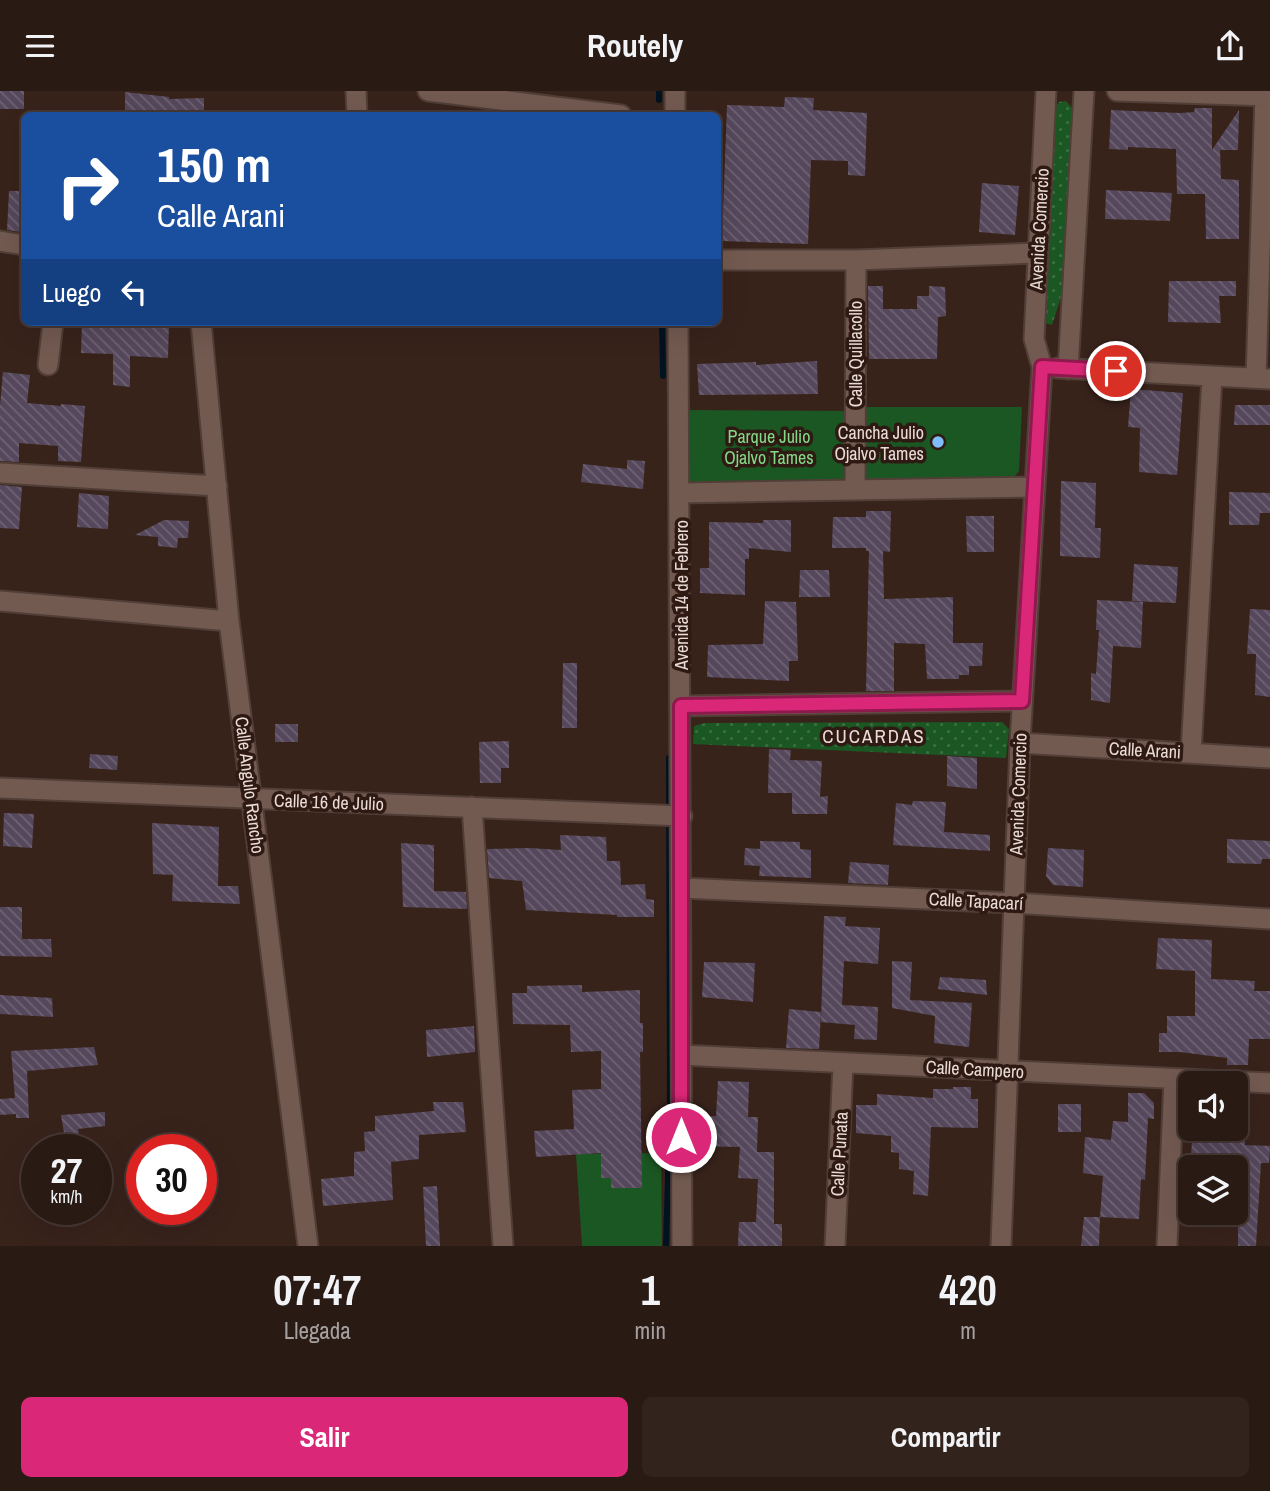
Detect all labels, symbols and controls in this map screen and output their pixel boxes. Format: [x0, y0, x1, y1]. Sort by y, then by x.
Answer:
text: Routely [587, 24, 683, 67]
icon: menu [21, 27, 59, 65]
icon: share [1211, 27, 1249, 65]
text: 150 m [157, 131, 271, 197]
icon: right [42, 140, 133, 231]
street label: Avenida Comercio [1023, 167, 1055, 292]
text: Calle Arani [157, 194, 285, 237]
icon: left [115, 273, 153, 311]
text: Luego [42, 275, 101, 310]
street label: Calle Quillacollo [843, 301, 868, 407]
pin [1086, 341, 1146, 401]
icon: arrive [1097, 352, 1135, 390]
place label: Cancha Julio Ojalvo Tames [835, 420, 924, 466]
park label: Parque Julio Ojalvo Tames [724, 424, 814, 470]
marker: Cancha Julio Ojalvo Tames [930, 434, 946, 450]
street label: Avenida 14 de Febrero [669, 520, 694, 671]
street label: Calle Angulo Rancho [229, 715, 271, 855]
district label: CUCARDAS [822, 723, 926, 749]
street label: Avenida Comercio [1003, 733, 1033, 856]
street label: Calle Arani [1108, 736, 1182, 764]
street label: Calle 16 de Julio [274, 788, 384, 816]
street label: Calle Tapacarí [928, 886, 1025, 916]
street label: Calle Campero [925, 1054, 1025, 1084]
map controls [1178, 1071, 1248, 1225]
button: sound [1178, 1071, 1248, 1141]
position arrow [644, 1100, 718, 1174]
street label: Calle Punata [824, 1111, 854, 1197]
speed limit sign: 30 [126, 1134, 217, 1225]
text: 27 [51, 1147, 82, 1194]
button: layers [1178, 1155, 1248, 1225]
text: km/h [51, 1184, 83, 1209]
text: 07:47 [273, 1262, 361, 1318]
text: 1 [641, 1262, 660, 1318]
text: 420 [939, 1262, 997, 1318]
text: Llegada [284, 1315, 351, 1346]
text: min [635, 1315, 666, 1346]
text: m [960, 1315, 976, 1346]
button: Salir [21, 1397, 628, 1477]
button: Compartir [642, 1397, 1249, 1477]

